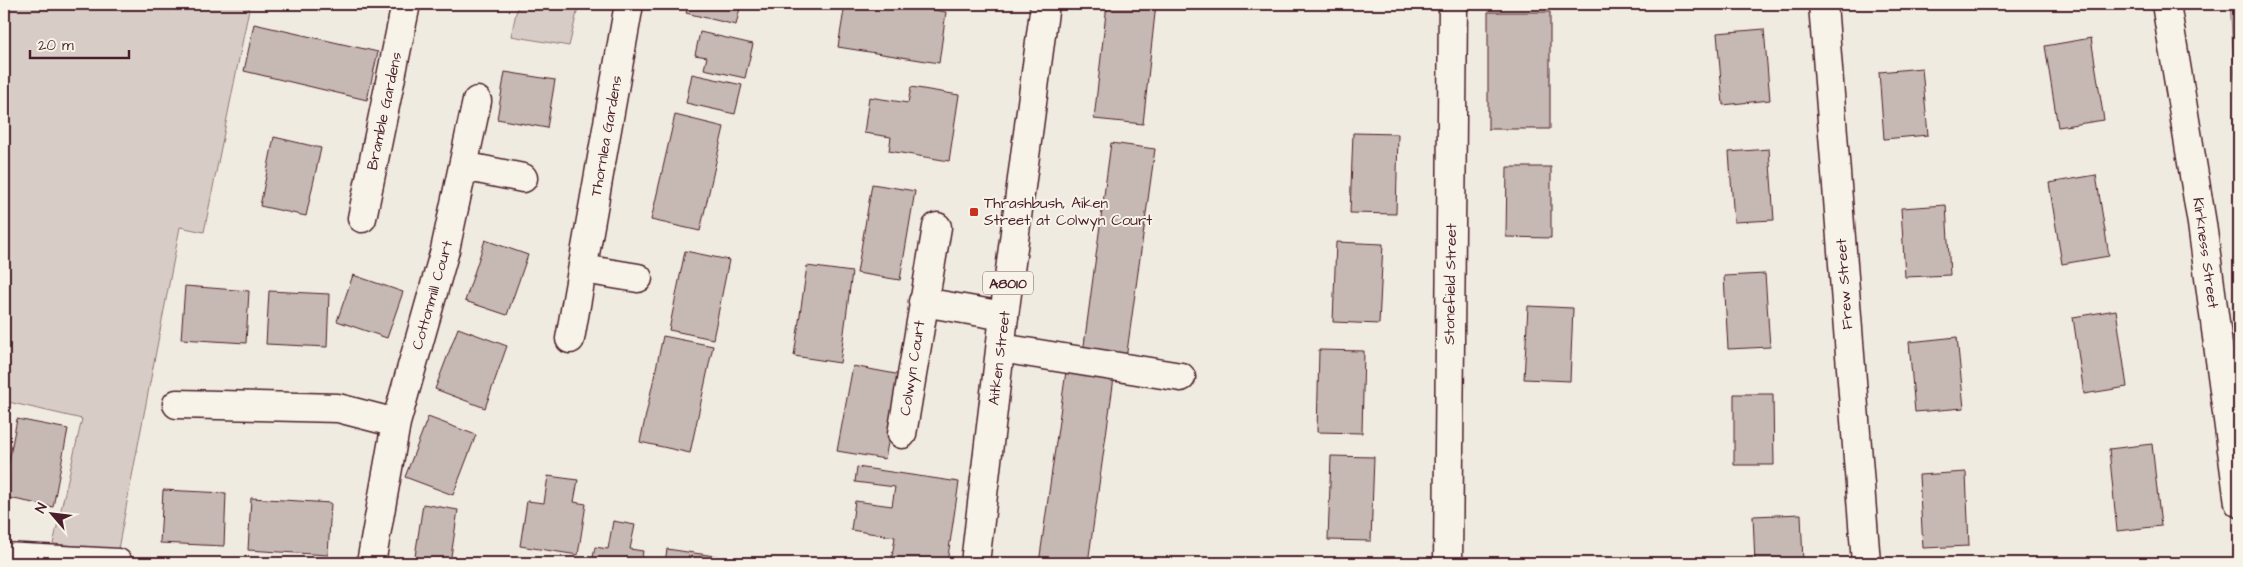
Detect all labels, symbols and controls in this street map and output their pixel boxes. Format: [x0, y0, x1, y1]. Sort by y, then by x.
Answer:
scale bar [30, 28, 129, 60]
text: 20 m [38, 35, 74, 56]
street label: Bramble Gardens [362, 50, 407, 172]
street label: Thornlea Gardens [586, 74, 628, 198]
place label: Thrashbush, Aiken Street at Colwyn Court [984, 193, 1152, 232]
street label: Kirkness Street [2187, 196, 2224, 310]
marker: Thrashbush, Aiken Street at Colwyn Court [968, 206, 980, 218]
street label: Stonefield Street [1439, 223, 1462, 345]
street label: Cottonmill Court [407, 238, 458, 352]
street label: Frew Street [1831, 238, 1858, 330]
road number: A8010 [983, 272, 1033, 294]
street label: Aitken Street [983, 310, 1016, 407]
street label: Colwyn Court [895, 319, 931, 417]
north arrow [28, 490, 78, 540]
text: N [31, 500, 52, 517]

